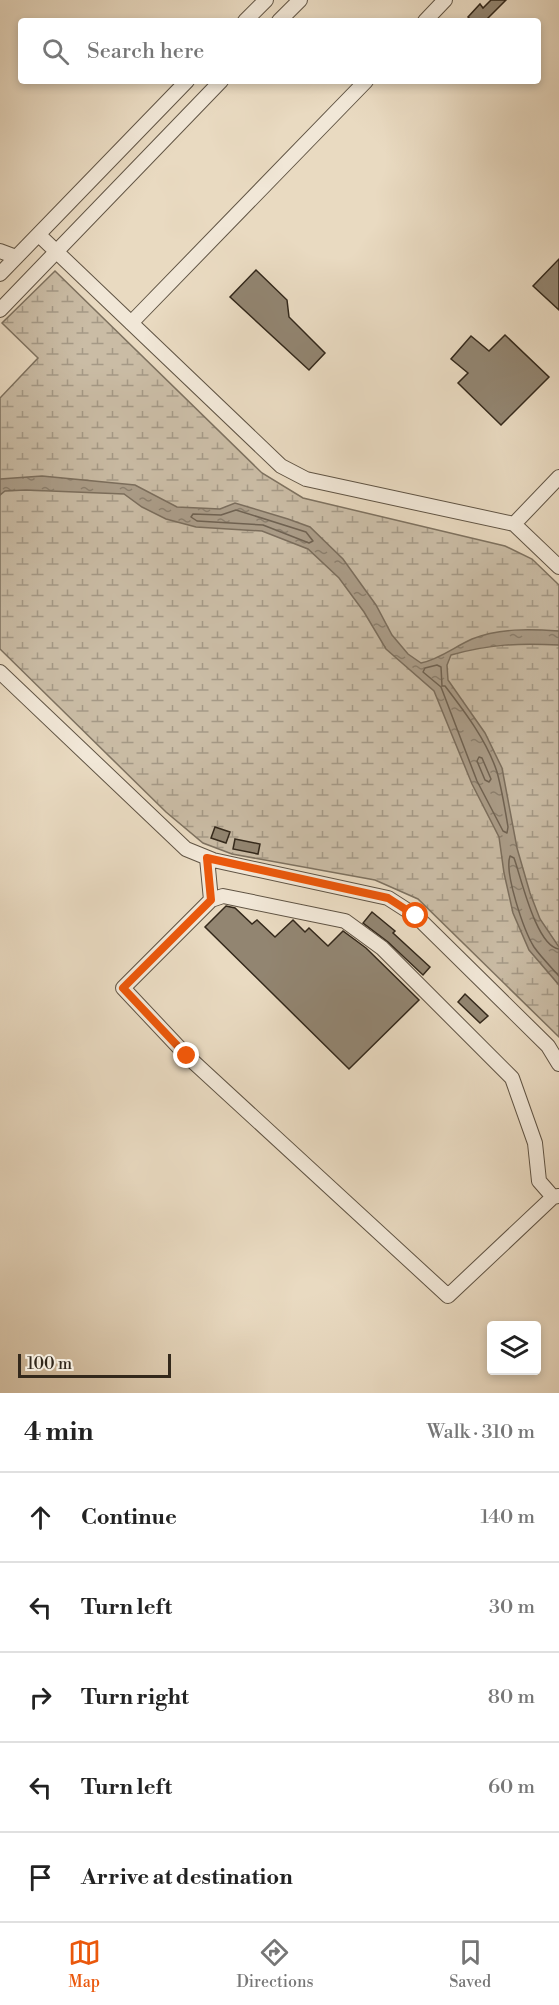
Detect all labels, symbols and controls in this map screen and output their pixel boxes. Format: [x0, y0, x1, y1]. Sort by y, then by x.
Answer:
search box [18, 18, 541, 84]
icon: search [39, 35, 72, 68]
text: Search here [87, 38, 204, 65]
route start [402, 902, 428, 928]
route end [173, 1042, 199, 1068]
map controls [487, 1321, 541, 1375]
button: layers [487, 1321, 541, 1375]
scale bar [18, 1351, 171, 1378]
text: 100 m [27, 1354, 72, 1374]
text: 4 min [24, 1416, 94, 1448]
text: Walk · 310 m [427, 1420, 535, 1445]
icon: ahead [24, 1501, 57, 1534]
text: Continue [81, 1504, 177, 1531]
text: 140 m [480, 1505, 535, 1530]
icon: left [24, 1591, 57, 1624]
text: Turn left [81, 1594, 172, 1621]
text: 30 m [489, 1595, 535, 1620]
icon: right [24, 1681, 57, 1714]
text: Turn right [81, 1684, 189, 1711]
text: 80 m [488, 1685, 535, 1710]
icon: left [24, 1771, 57, 1804]
text: Turn left [81, 1774, 172, 1801]
text: 60 m [488, 1775, 535, 1800]
icon: arrive [24, 1861, 57, 1894]
text: Arrive at destination [81, 1864, 293, 1891]
tab: Map [68, 1936, 101, 1992]
tab: Directions [236, 1936, 314, 1992]
tab: Saved [449, 1936, 491, 1992]

